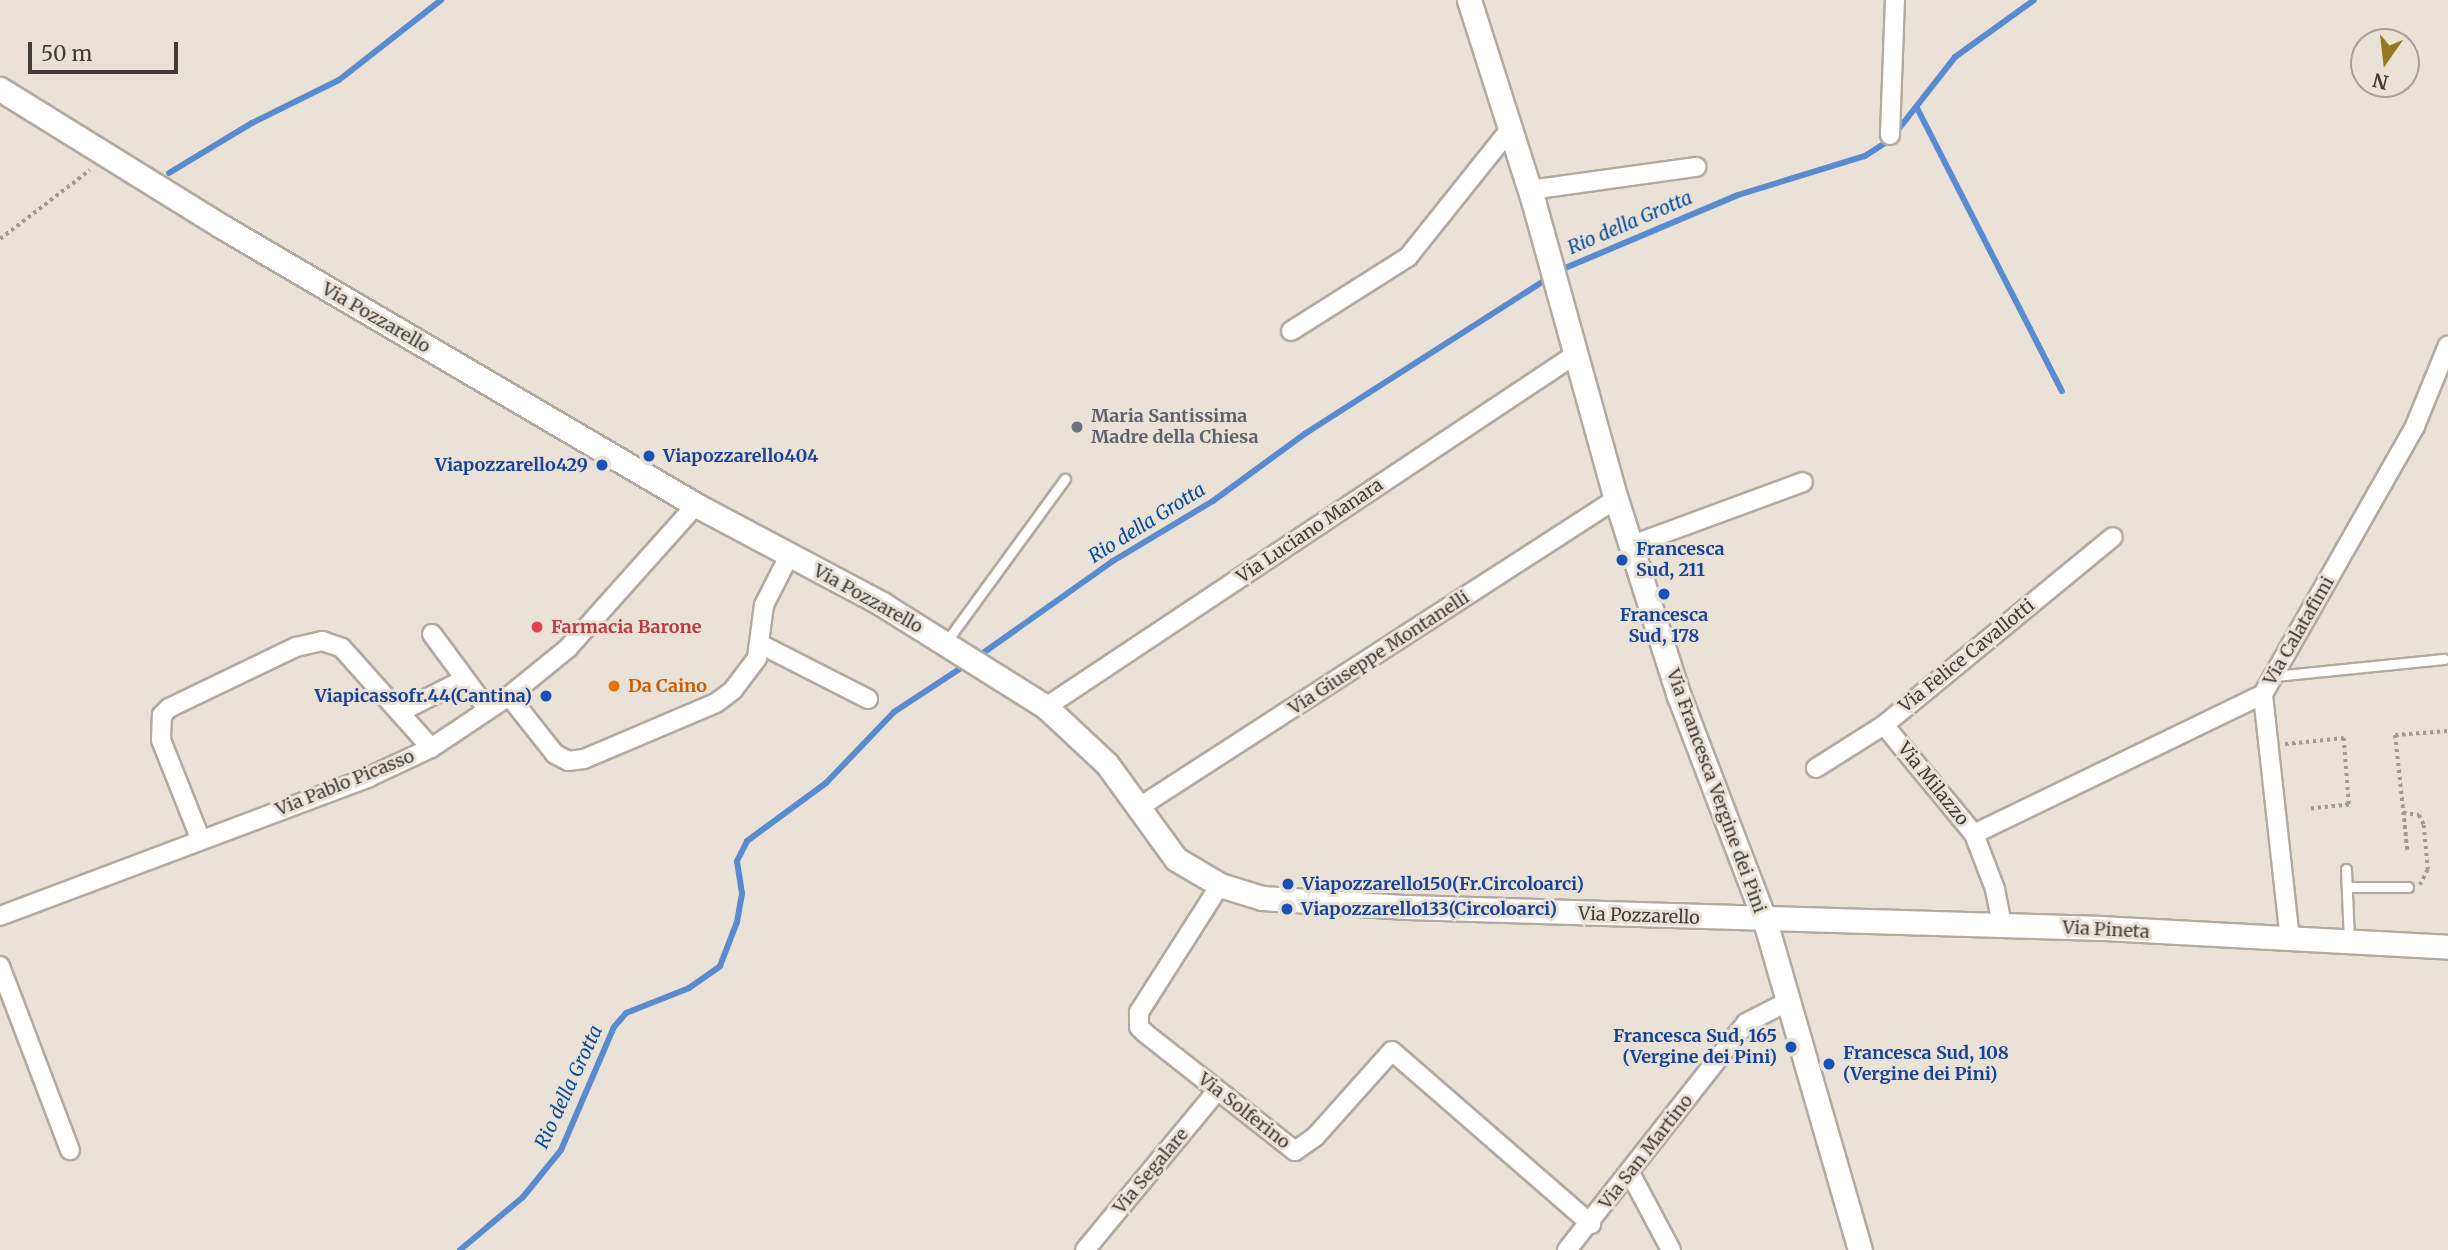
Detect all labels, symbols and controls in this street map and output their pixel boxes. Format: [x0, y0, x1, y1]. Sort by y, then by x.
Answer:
scale bar [32, 28, 182, 72]
north arrow [2350, 28, 2420, 98]
text: 50 m [41, 40, 92, 67]
text: N [2370, 68, 2391, 95]
water label: Rio della Grotta [1564, 186, 1696, 260]
street label: Via Pozzarello [318, 278, 434, 358]
place label: Maria Santissima Madre della Chiesa [1091, 406, 1259, 448]
marker: Maria Santissima Madre della Chiesa [1069, 419, 1085, 435]
place label: Viapozzarello404 [663, 445, 819, 467]
marker: Viapozzarello404 [641, 448, 657, 464]
place label: Viapozzarello429 [435, 454, 588, 476]
marker: Viapozzarello429 [594, 457, 610, 473]
street label: Via Luciano Manara [1233, 474, 1387, 588]
water label: Rio della Grotta [1084, 478, 1210, 568]
place label: Francesca Sud, 211 [1636, 539, 1725, 582]
marker: Francesca Sud, 211 [1614, 552, 1630, 568]
street label: Via Pozzarello [810, 560, 926, 638]
street label: Via Calatafimi [2259, 573, 2339, 689]
marker: Francesca Sud, 178 [1656, 586, 1672, 602]
street label: Via Giuseppe Montanelli [1285, 587, 1473, 719]
street label: Via Felice Cavallotti [1895, 595, 2039, 717]
place label: Francesca Sud, 178 [1620, 605, 1708, 648]
place label: Farmacia Barone [551, 616, 701, 638]
marker: Farmacia Barone [529, 619, 545, 635]
street label: Via Francesca Vergine dei Pini [1662, 666, 1770, 916]
place label: Da Caino [628, 675, 707, 697]
marker: Da Caino [606, 678, 622, 694]
place label: Viapicassofr.44(Cantina) [314, 685, 532, 707]
marker: Viapicassofr.44(Cantina) [538, 688, 554, 704]
street label: Via Milazzo [1893, 738, 1973, 830]
street label: Via Pablo Picasso [273, 745, 417, 821]
place label: Viapozzarello150(Fr.Circoloarci) [1302, 873, 1584, 895]
marker: Viapozzarello150(Fr.Circoloarci) [1280, 876, 1296, 892]
place label: Viapozzarello133(Circoloarci) [1301, 898, 1557, 920]
marker: Viapozzarello133(Circoloarci) [1279, 901, 1295, 917]
street label: Via Pozzarello [1578, 903, 1700, 929]
street label: Via Pineta [2062, 917, 2150, 943]
water label: Rio della Grotta [531, 1022, 607, 1152]
place label: Francesca Sud, 165 (Vergine dei Pini) [1613, 1026, 1777, 1068]
marker: Francesca Sud, 165 (Vergine dei Pini) [1783, 1039, 1799, 1055]
place label: Francesca Sud, 108 (Vergine dei Pini) [1843, 1043, 2009, 1086]
marker: Francesca Sud, 108 (Vergine dei Pini) [1821, 1056, 1837, 1072]
street label: Via Solferino [1194, 1068, 1294, 1154]
street label: Via San Martino [1595, 1090, 1697, 1214]
street label: Via Segalare [1109, 1124, 1193, 1218]

